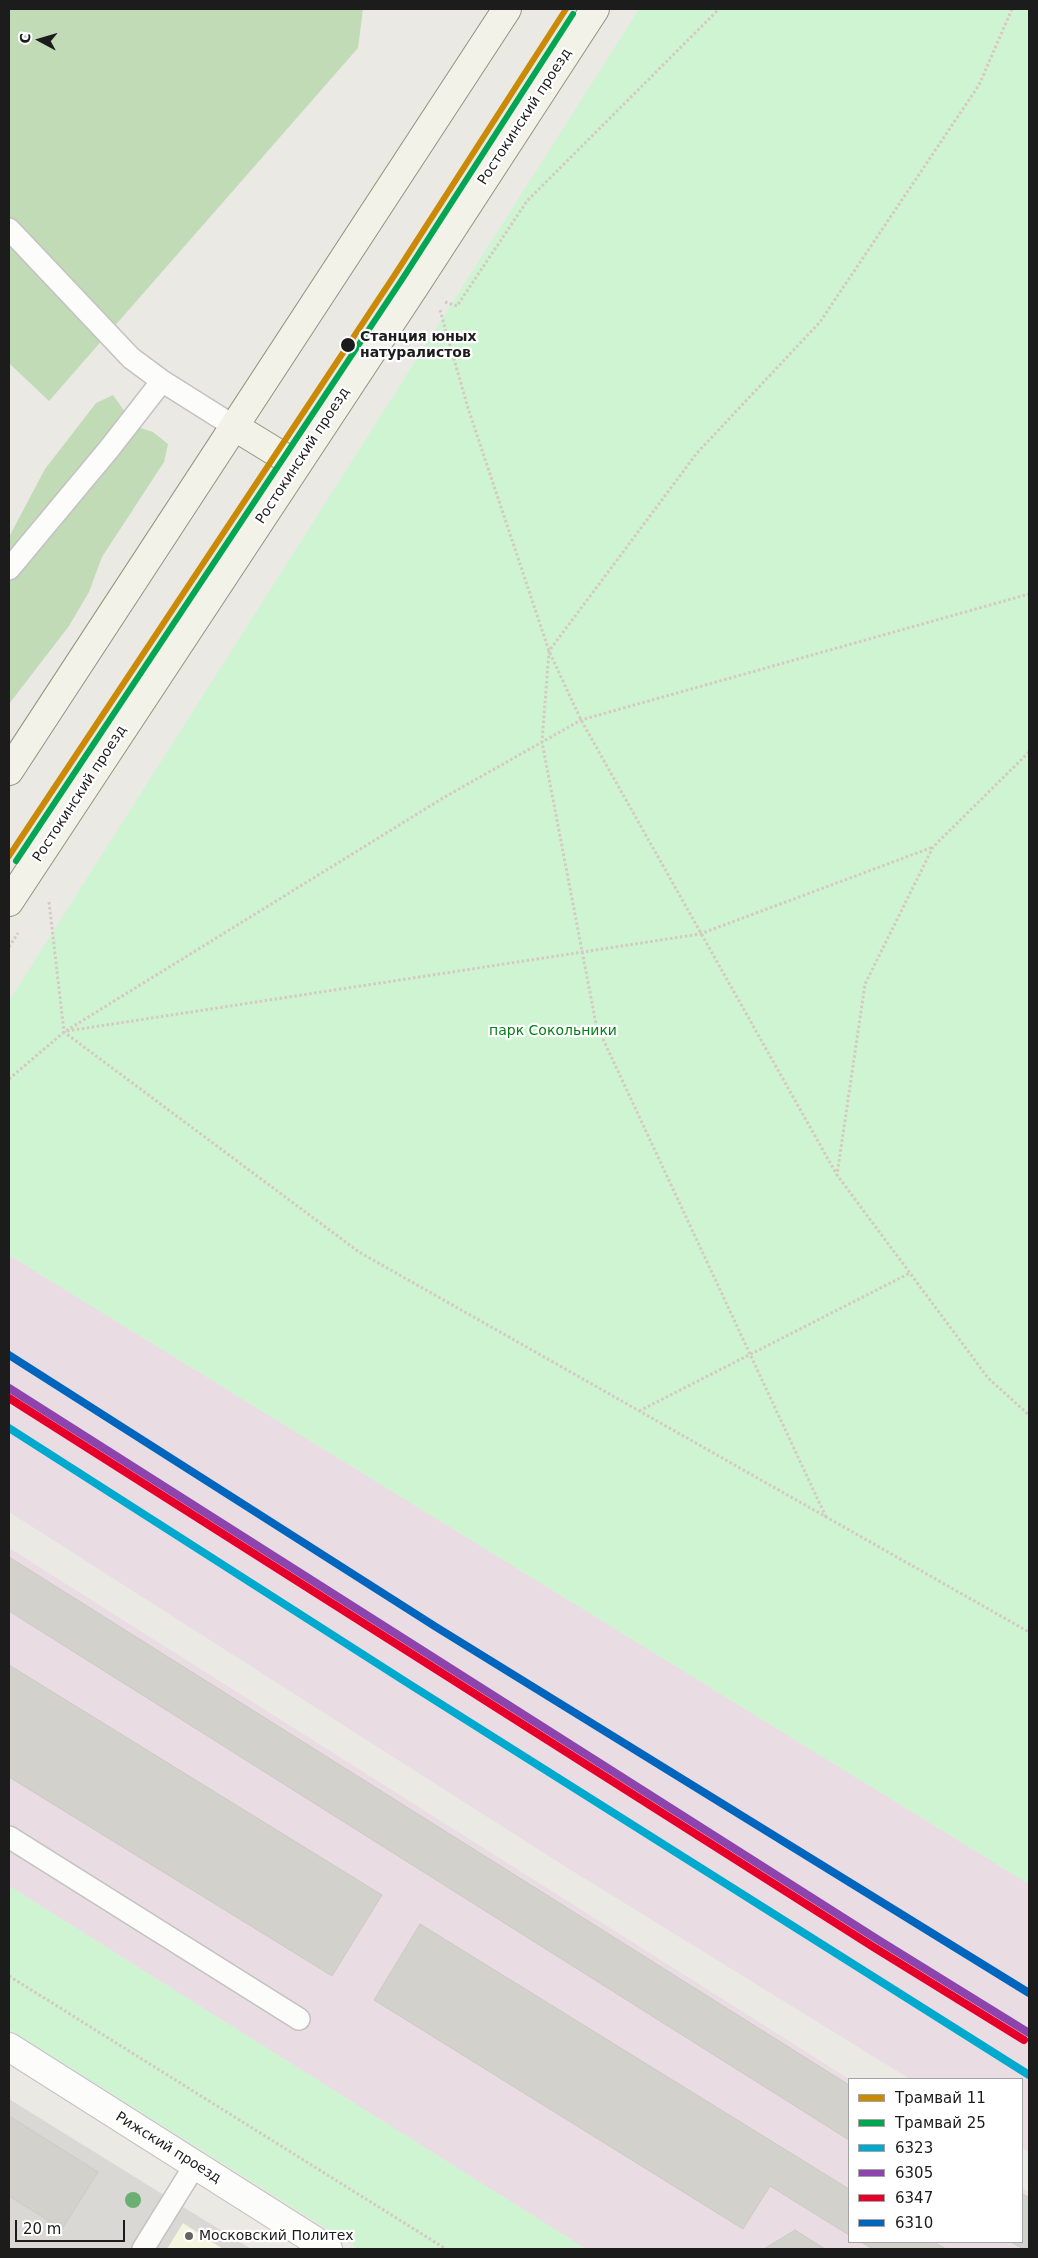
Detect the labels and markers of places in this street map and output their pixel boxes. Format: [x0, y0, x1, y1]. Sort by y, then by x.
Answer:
place label: Станция юных натуралистов [360, 329, 477, 362]
marker: Станция юных натуралистов [339, 336, 357, 354]
place label: Московский Политех [199, 2228, 354, 2244]
marker: Московский Политех [183, 2230, 195, 2242]

